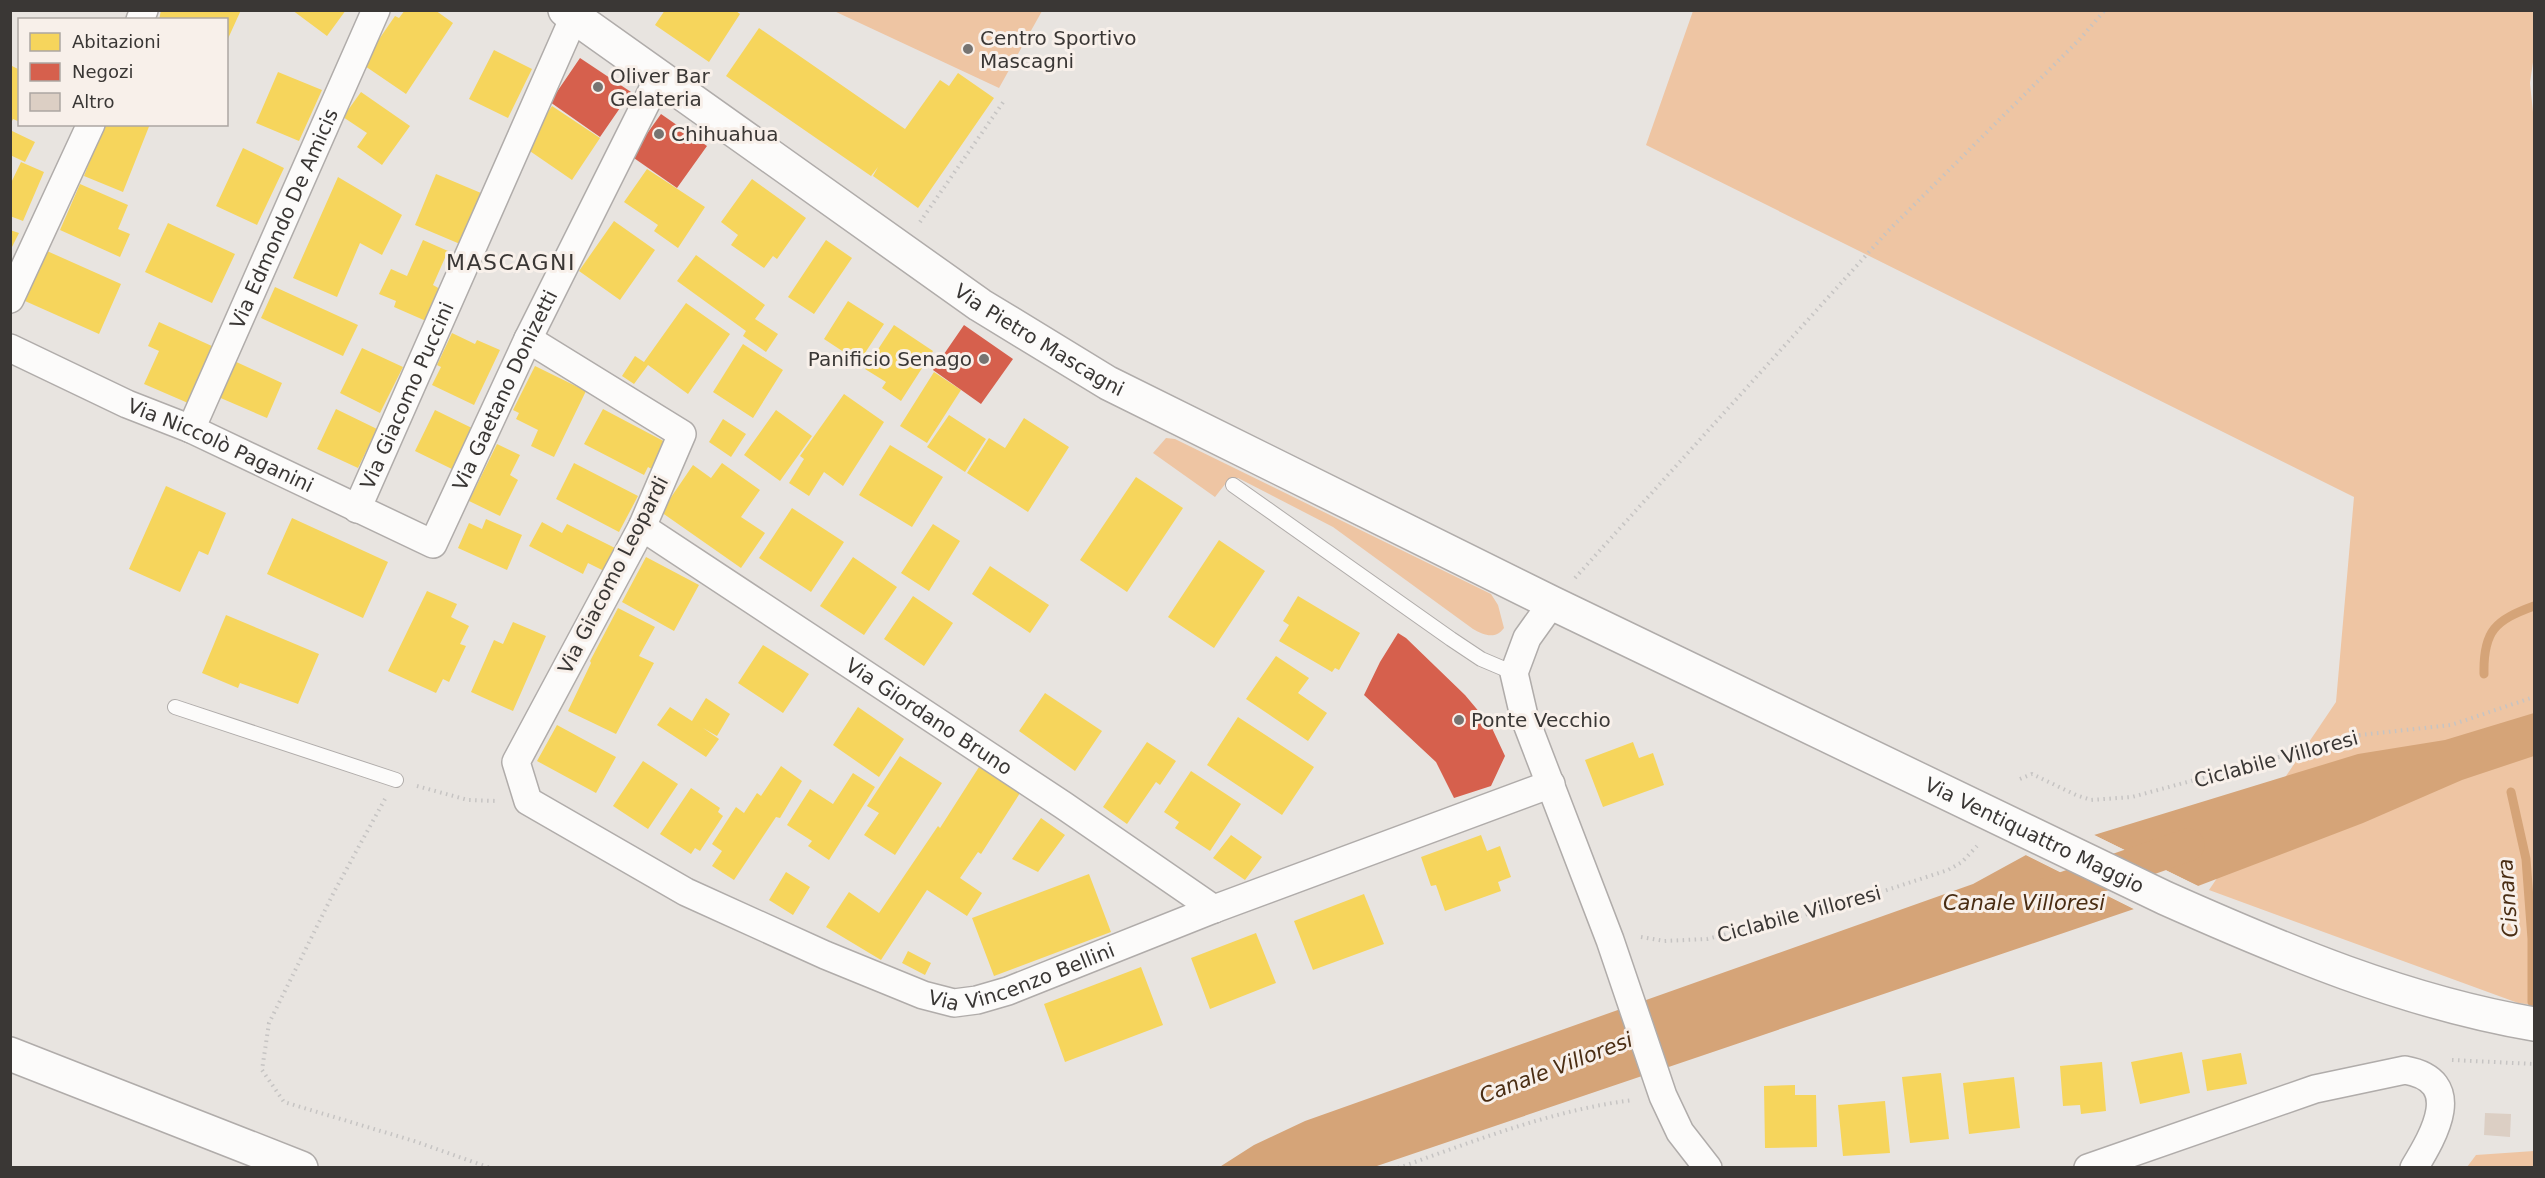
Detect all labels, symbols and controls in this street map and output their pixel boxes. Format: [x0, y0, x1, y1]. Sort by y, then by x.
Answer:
legend [18, 18, 228, 126]
place label: Centro Sportivo Mascagni [980, 26, 1136, 73]
text: Abitazioni [72, 31, 161, 52]
marker: Centro Sportivo Mascagni [961, 42, 975, 56]
text: Negozi [72, 61, 133, 82]
place label: Oliver Bar Gelateria [610, 64, 711, 111]
marker: Oliver Bar Gelateria [591, 80, 605, 94]
text: Altro [72, 91, 114, 112]
street label: Via Edmondo De Amicis [225, 105, 343, 332]
place label: Chihuahua [671, 122, 778, 146]
marker: Chihuahua [652, 127, 666, 141]
district label: MASCAGNI [446, 250, 576, 275]
street label: Via Pietro Mascagni [950, 279, 1128, 401]
street label: Via Gaetano Donizetti [447, 286, 563, 494]
street label: Via Giacomo Puccini [355, 298, 459, 493]
place label: Panificio Senago [808, 347, 972, 371]
marker: Panificio Senago [977, 352, 991, 366]
street label: Via Niccolò Paganini [124, 393, 317, 497]
street label: Via Giacomo Leopardi [553, 472, 673, 678]
street label: Via Giordano Bruno [841, 653, 1017, 780]
place label: Ponte Vecchio [1471, 708, 1611, 732]
marker: Ponte Vecchio [1452, 713, 1466, 727]
street label: Ciclabile Villoresi [2191, 726, 2361, 792]
street label: Via Ventiquattro Maggio [1921, 772, 2148, 898]
water label: Cisnara [2493, 858, 2523, 938]
street label: Ciclabile Villoresi [1714, 881, 1884, 947]
water label: Canale Villoresi [1943, 891, 2105, 915]
street label: Via Vincenzo Bellini [926, 938, 1118, 1016]
water label: Canale Villoresi [1476, 1028, 1636, 1108]

